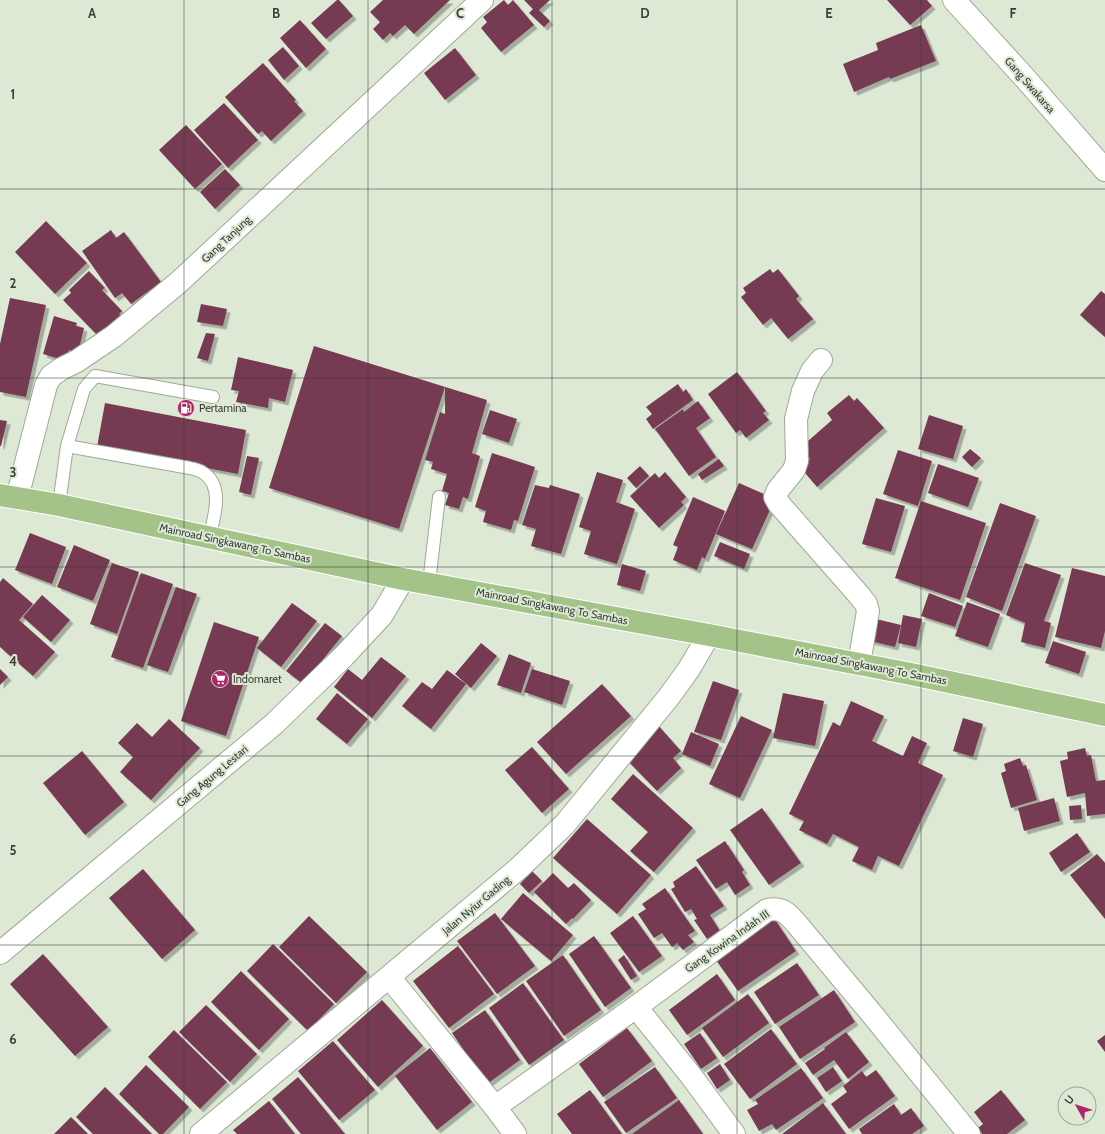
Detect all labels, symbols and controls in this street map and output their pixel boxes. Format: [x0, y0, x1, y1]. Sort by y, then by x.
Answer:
text: A [88, 5, 97, 21]
text: B [272, 5, 280, 21]
text: C [456, 5, 464, 21]
text: D [640, 5, 650, 21]
text: E [825, 5, 833, 21]
text: F [1010, 5, 1017, 21]
street label: Gang Swakarsa [1002, 54, 1059, 116]
text: 1 [11, 86, 15, 102]
street label: Gang Tanjung [198, 212, 254, 266]
text: 2 [10, 275, 17, 291]
fuel station icon: Pertamina [176, 398, 196, 418]
place label: Pertamina [199, 401, 247, 415]
text: 3 [9, 464, 17, 480]
street label: Mainroad Singkawang To Sambas [158, 520, 312, 566]
street label: Mainroad Singkawang To Sambas [475, 584, 630, 628]
street label: Mainroad Singkawang To Sambas [794, 644, 949, 688]
text: 4 [9, 653, 17, 669]
supermarket icon: Indomaret [210, 669, 230, 689]
place label: Indomaret [233, 672, 282, 686]
street label: Gang Agung Lestari [173, 742, 251, 810]
text: 5 [10, 842, 17, 858]
street label: Jalan Nyiur Gading [438, 872, 513, 938]
street label: Gang Kowina Indah III [682, 907, 772, 975]
text: 6 [9, 1031, 17, 1047]
north arrow [1057, 1086, 1097, 1126]
text: U [1061, 1092, 1077, 1107]

